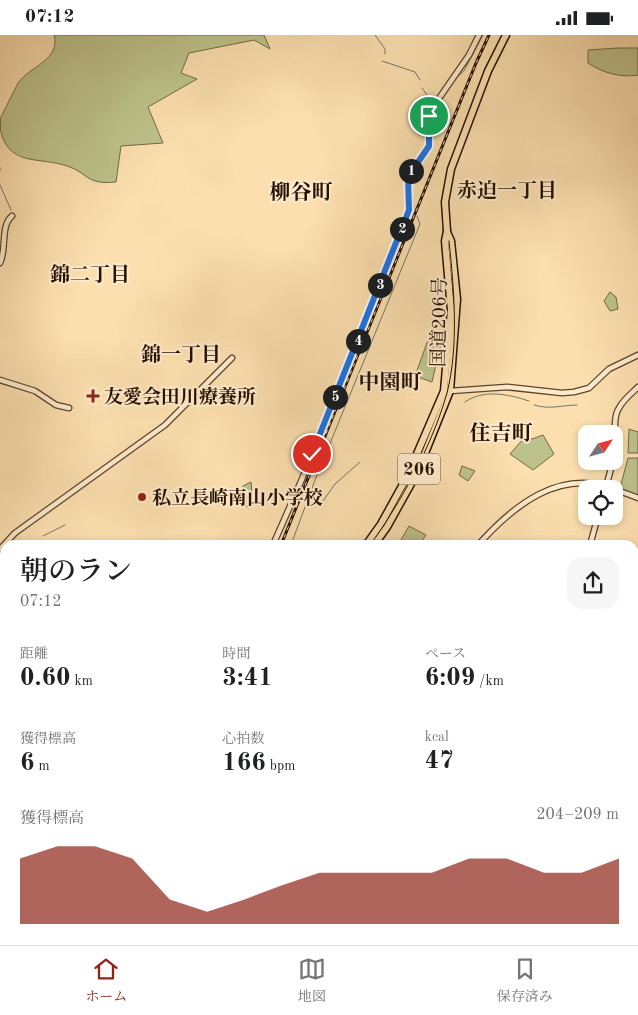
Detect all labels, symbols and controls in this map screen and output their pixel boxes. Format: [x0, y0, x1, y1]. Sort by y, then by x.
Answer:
text: 07:12 [25, 8, 74, 27]
pin [408, 95, 450, 137]
icon: arrive [415, 102, 443, 130]
pin: 1 [398, 159, 424, 183]
text: 1 [407, 164, 416, 178]
district label: 赤迫一丁目 [457, 179, 557, 202]
district label: 柳谷町 [270, 181, 333, 204]
pin: 2 [390, 217, 414, 241]
text: 2 [398, 222, 407, 236]
district label: 錦二丁目 [50, 264, 130, 286]
pin: 3 [368, 273, 392, 297]
street label: 国道206号 [428, 277, 451, 367]
text: 3 [376, 278, 385, 292]
pin: 4 [346, 329, 370, 353]
text: 4 [354, 334, 363, 348]
district label: 錦一丁目 [141, 344, 221, 366]
district label: 中園町 [359, 371, 422, 394]
pin: 5 [322, 385, 348, 409]
place label: 友愛会田川療養所 [104, 386, 256, 408]
marker: 友愛会田川療養所 [86, 389, 100, 403]
text: 5 [331, 390, 340, 404]
district label: 住吉町 [470, 422, 533, 445]
north arrow [578, 425, 622, 470]
map controls [578, 425, 623, 525]
pin [291, 433, 333, 475]
icon: check [298, 440, 326, 468]
road number: 206 [398, 453, 440, 484]
button: locate [578, 480, 623, 525]
place label: 私立長崎南山小学校 [152, 487, 323, 509]
marker: 私立長崎南山小学校 [136, 491, 148, 503]
button: share [567, 557, 619, 609]
text: 朝のラン [20, 559, 132, 587]
text: 07:12 [20, 594, 62, 610]
text: 距離 [20, 647, 48, 661]
text: 時間 [222, 647, 250, 661]
text: ペース [425, 647, 466, 661]
text: 0.60 [20, 666, 71, 691]
text: 3:41 [222, 666, 273, 691]
text: 6:09 [425, 666, 475, 691]
text: km [71, 674, 93, 688]
text: /km [475, 674, 504, 688]
text: kcal [425, 730, 449, 744]
text: 獲得標高 [20, 732, 76, 746]
text: 心拍数 [222, 732, 264, 746]
text: 47 [425, 749, 454, 774]
text: 6 [20, 751, 35, 776]
text: 166 [222, 751, 266, 776]
text: m [35, 759, 50, 773]
text: bpm [266, 759, 295, 773]
text: 204–209 m [536, 807, 619, 823]
text: 獲得標高 [20, 811, 84, 827]
tab: ホーム [85, 955, 127, 1006]
tab: 地図 [298, 955, 326, 1006]
tab: 保存済み [497, 955, 553, 1006]

